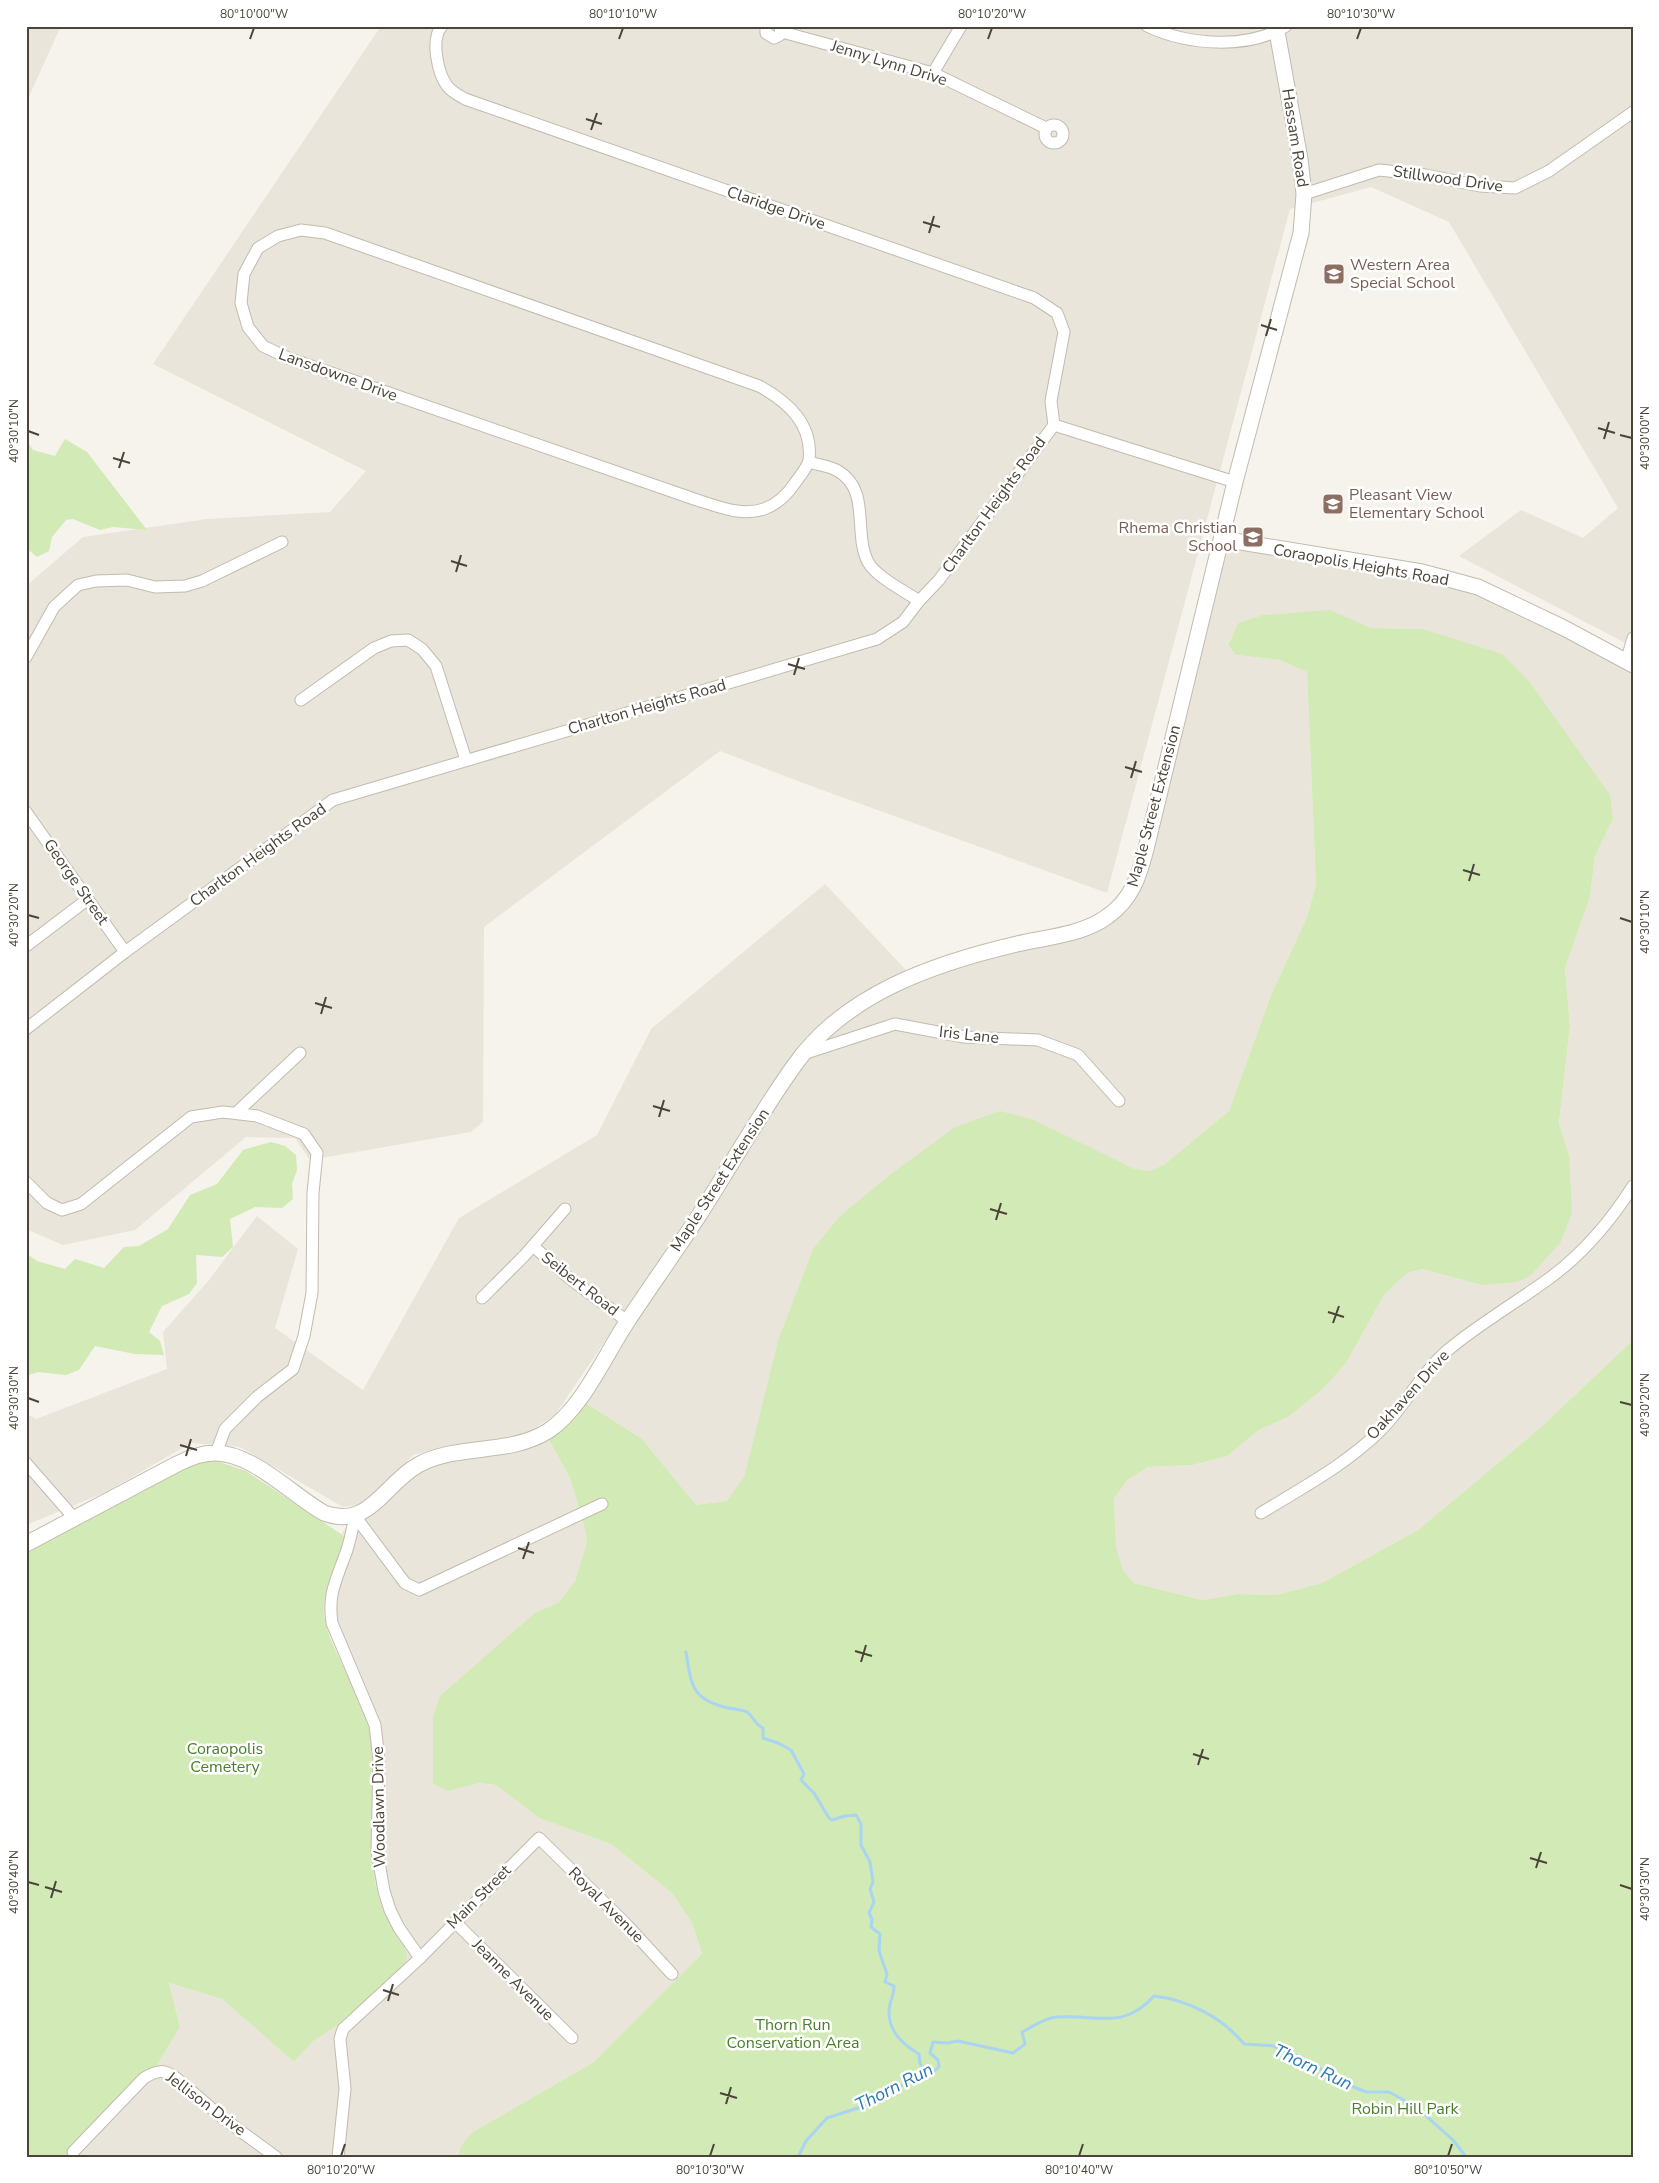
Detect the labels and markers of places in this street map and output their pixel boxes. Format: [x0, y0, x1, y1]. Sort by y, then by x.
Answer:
place label: Western Area Special School [1350, 254, 1455, 294]
school or university icon: Western Area Special School [1322, 262, 1346, 286]
place label: Pleasant View Elementary School [1349, 484, 1485, 524]
school or university icon: Pleasant View Elementary School [1321, 492, 1345, 516]
place label: Rhema Christian School [1119, 517, 1237, 557]
school or university icon: Rhema Christian School [1241, 525, 1265, 549]

